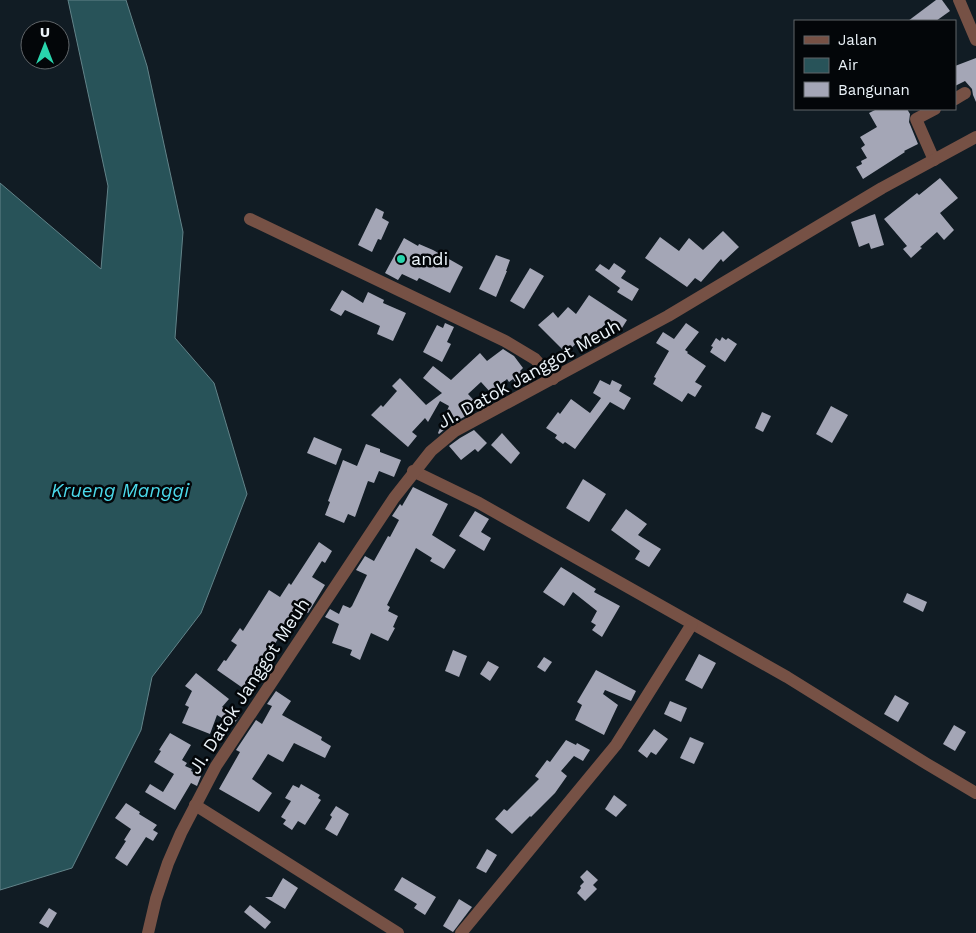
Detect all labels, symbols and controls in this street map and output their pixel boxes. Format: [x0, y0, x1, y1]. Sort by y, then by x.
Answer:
north arrow [20, 20, 70, 70]
legend [794, 20, 956, 110]
text: U [40, 24, 50, 40]
text: Jalan [838, 31, 877, 49]
text: Air [838, 56, 858, 74]
text: Bangunan [838, 81, 910, 99]
place label: andi [411, 248, 448, 269]
marker: andi [395, 253, 407, 265]
street label: JI. Datok Janggot Meuh [434, 315, 624, 433]
water label: Krueng Manggi [51, 479, 190, 502]
street label: JI. Datok Janggot Meuh [184, 594, 313, 778]

